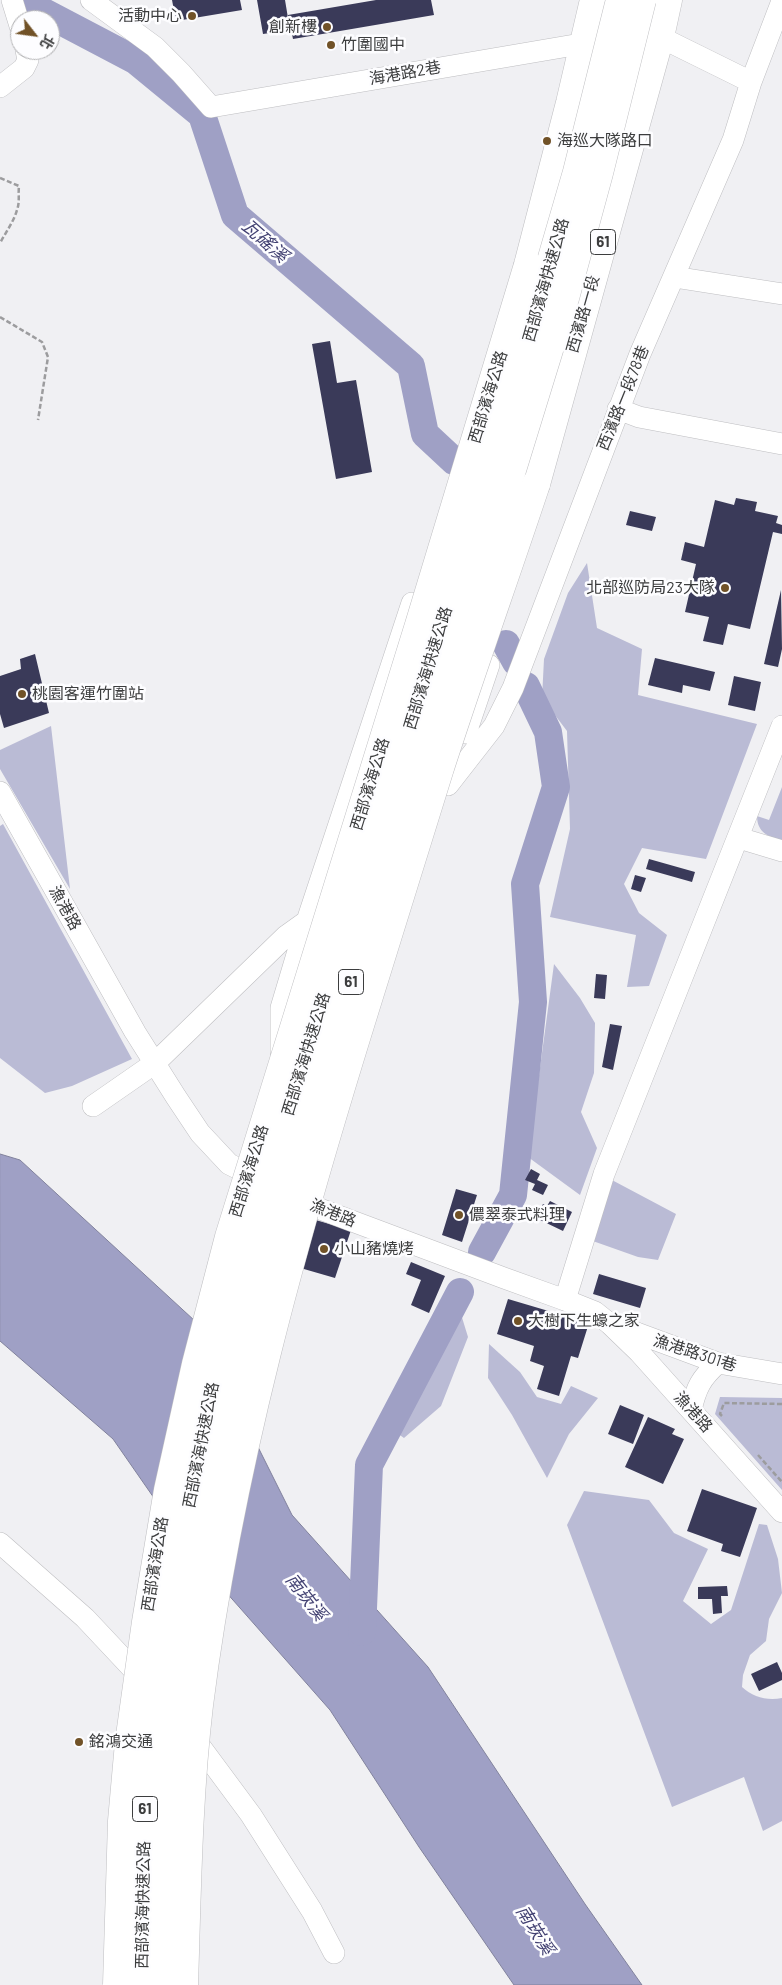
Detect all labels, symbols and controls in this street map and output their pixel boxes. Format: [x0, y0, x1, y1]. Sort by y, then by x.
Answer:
place label: 活動中心 [118, 6, 182, 26]
north arrow [10, 10, 60, 60]
marker: 活動中心 [186, 10, 198, 22]
place label: 創新樓 [269, 17, 317, 37]
marker: 創新樓 [321, 21, 333, 33]
text: 北 [37, 32, 58, 53]
place label: 竹圍國中 [341, 35, 405, 55]
marker: 竹圍國中 [325, 39, 337, 51]
street label: 海港路2巷 [368, 57, 442, 89]
place label: 海巡大隊路口 [557, 131, 653, 151]
marker: 海巡大隊路口 [541, 135, 553, 147]
water label: 瓦磘溪 [238, 215, 292, 267]
street label: 西部濱海快速公路 [519, 216, 573, 344]
road number: 61 [590, 230, 616, 254]
street label: 西濱路一段 [563, 273, 603, 355]
street label: 西濱路一段78巷 [593, 343, 653, 453]
street label: 西部濱海公路 [465, 348, 511, 446]
place label: 北部巡防局23大隊 [586, 578, 715, 598]
marker: 北部巡防局23大隊 [719, 582, 731, 594]
street label: 西部濱海快速公路 [400, 604, 456, 732]
place label: 桃園客運竹圍站 [32, 684, 144, 704]
marker: 桃園客運竹圍站 [16, 688, 28, 700]
street label: 西部濱海公路 [347, 735, 393, 833]
street label: 漁港路 [45, 882, 85, 934]
road number: 61 [338, 970, 364, 994]
street label: 西部濱海快速公路 [278, 990, 334, 1118]
street label: 西部濱海公路 [226, 1122, 272, 1220]
street label: 漁港路 [307, 1195, 359, 1231]
place label: 儂翠泰式料理 [469, 1205, 565, 1225]
marker: 儂翠泰式料理 [453, 1209, 465, 1221]
place label: 小山豬燒烤 [334, 1239, 414, 1259]
marker: 小山豬燒烤 [318, 1243, 330, 1255]
place label: 大樹下生蠔之家 [528, 1311, 640, 1331]
marker: 大樹下生蠔之家 [512, 1315, 524, 1327]
street label: 漁港路301巷 [651, 1331, 739, 1375]
street label: 西部濱海快速公路 [179, 1380, 223, 1510]
street label: 漁港路 [670, 1388, 716, 1436]
street label: 西部濱海公路 [138, 1515, 172, 1613]
water label: 南崁溪 [281, 1569, 331, 1625]
place label: 銘鴻交通 [89, 1732, 153, 1752]
marker: 銘鴻交通 [73, 1736, 85, 1748]
road number: 61 [132, 1796, 158, 1822]
street label: 西部濱海快速公路 [132, 1841, 154, 1969]
water label: 南崁溪 [512, 1901, 558, 1959]

